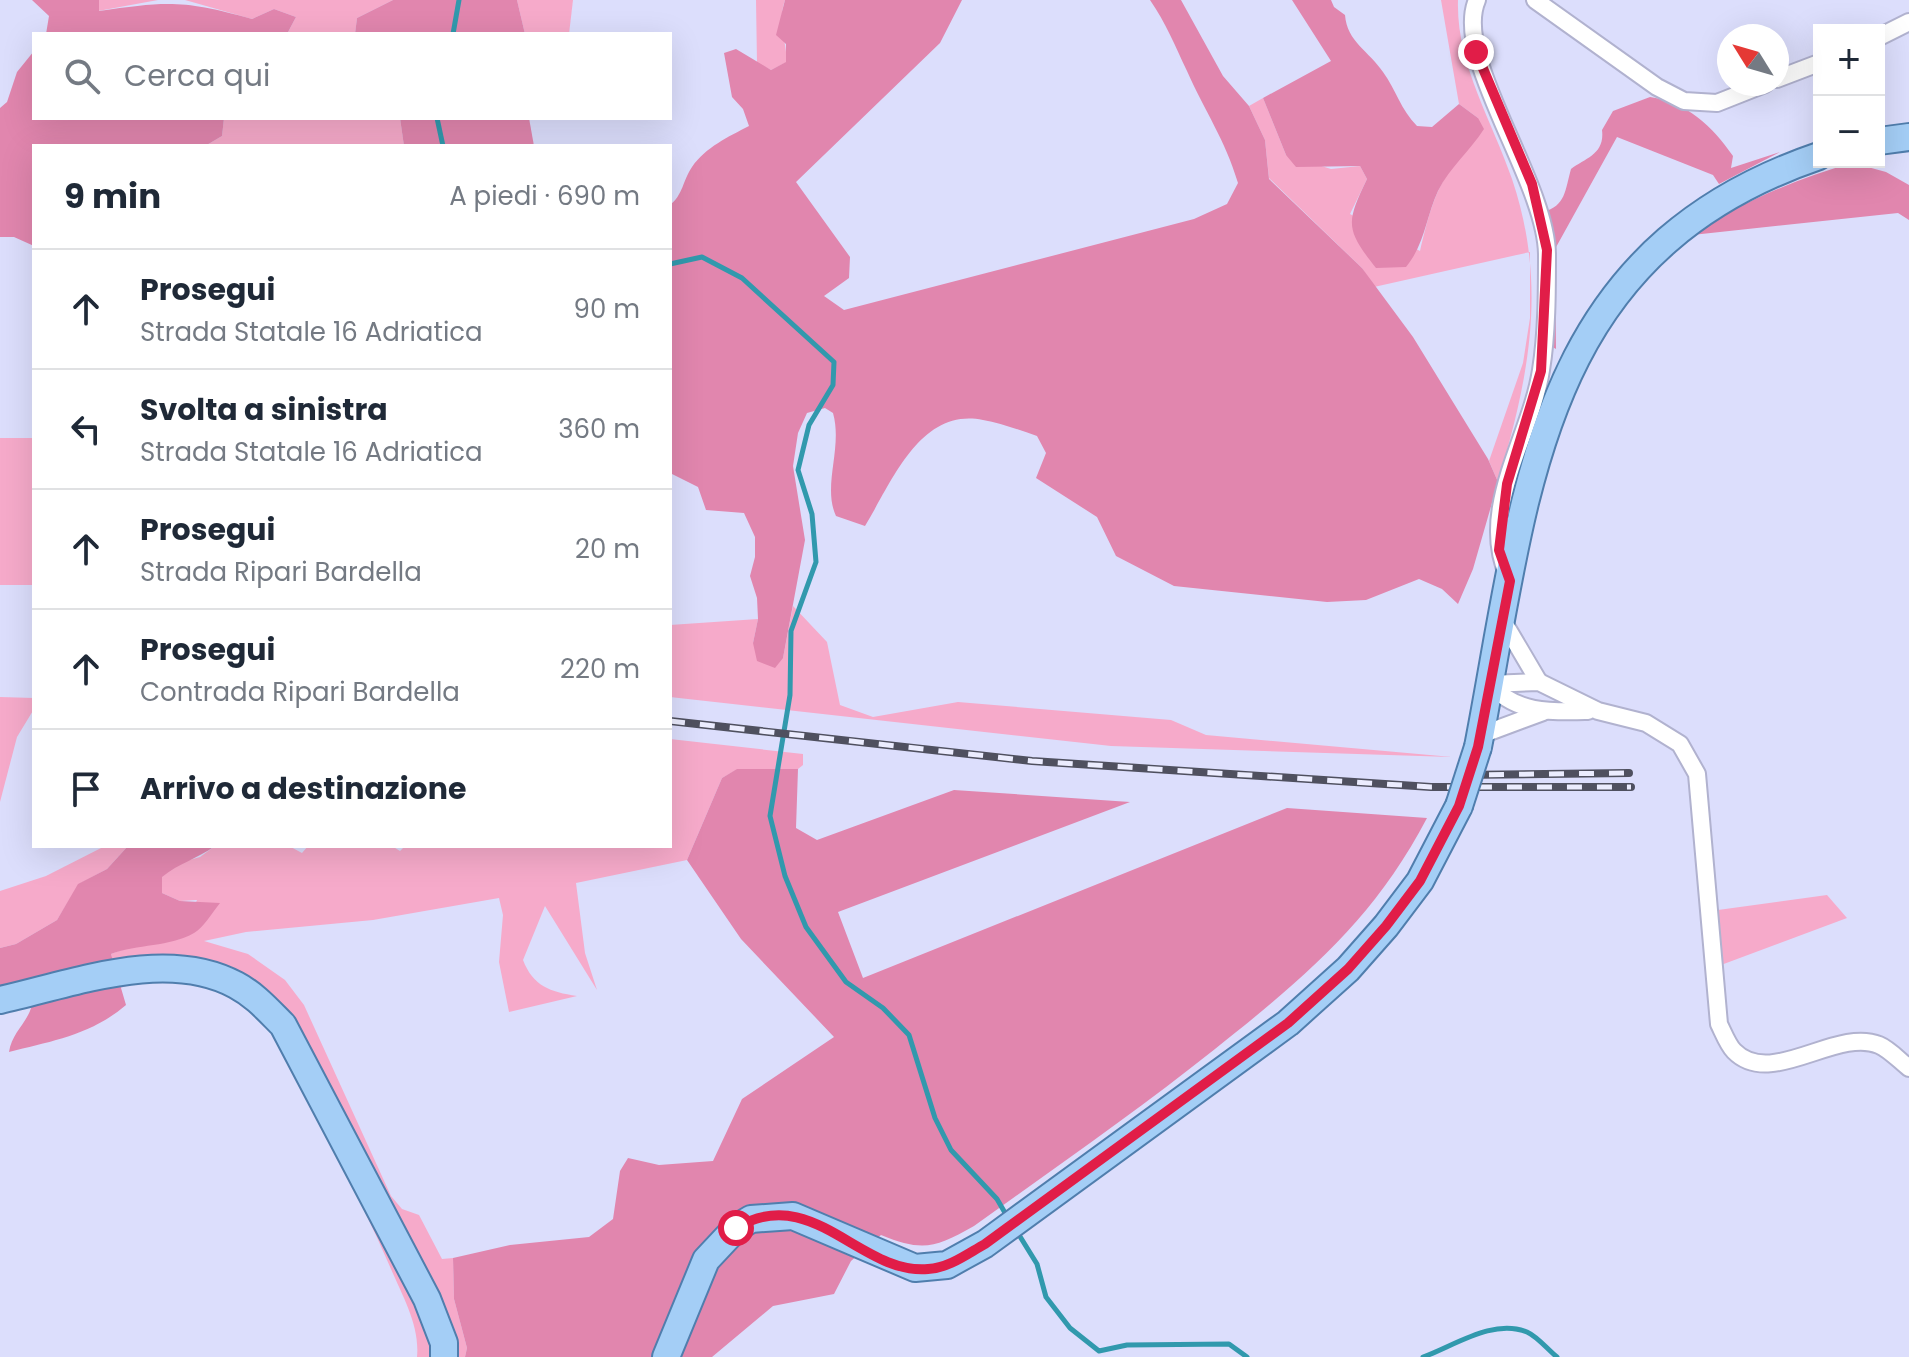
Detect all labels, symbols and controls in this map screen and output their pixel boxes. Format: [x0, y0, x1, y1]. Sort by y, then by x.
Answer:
north arrow [1717, 24, 1789, 96]
map controls [1813, 24, 1885, 168]
button: + [1813, 24, 1885, 96]
search box [32, 32, 672, 120]
route end [1458, 34, 1494, 70]
icon: search [60, 54, 104, 98]
text: Cerca qui [124, 54, 270, 97]
button: − [1813, 96, 1885, 168]
text: 9 min [64, 172, 161, 220]
text: A piedi · 690 m [449, 178, 640, 214]
text: Prosegui [140, 268, 275, 311]
icon: ahead [64, 287, 108, 331]
text: 90 m [574, 291, 640, 327]
text: Strada Statale 16 Adriatica [140, 314, 483, 350]
text: Svolta a sinistra [140, 388, 388, 431]
icon: left [64, 407, 108, 451]
text: 360 m [558, 411, 640, 447]
text: Strada Statale 16 Adriatica [140, 434, 483, 470]
text: Prosegui [140, 508, 275, 551]
icon: ahead [64, 527, 108, 571]
text: 20 m [575, 531, 640, 567]
text: Strada Ripari Bardella [140, 554, 422, 590]
text: Prosegui [140, 628, 275, 671]
icon: ahead [64, 647, 108, 691]
text: 220 m [560, 651, 640, 687]
text: Contrada Ripari Bardella [140, 674, 460, 710]
icon: arrive [64, 767, 108, 811]
text: Arrivo a destinazione [140, 767, 466, 810]
route start [718, 1210, 754, 1246]

